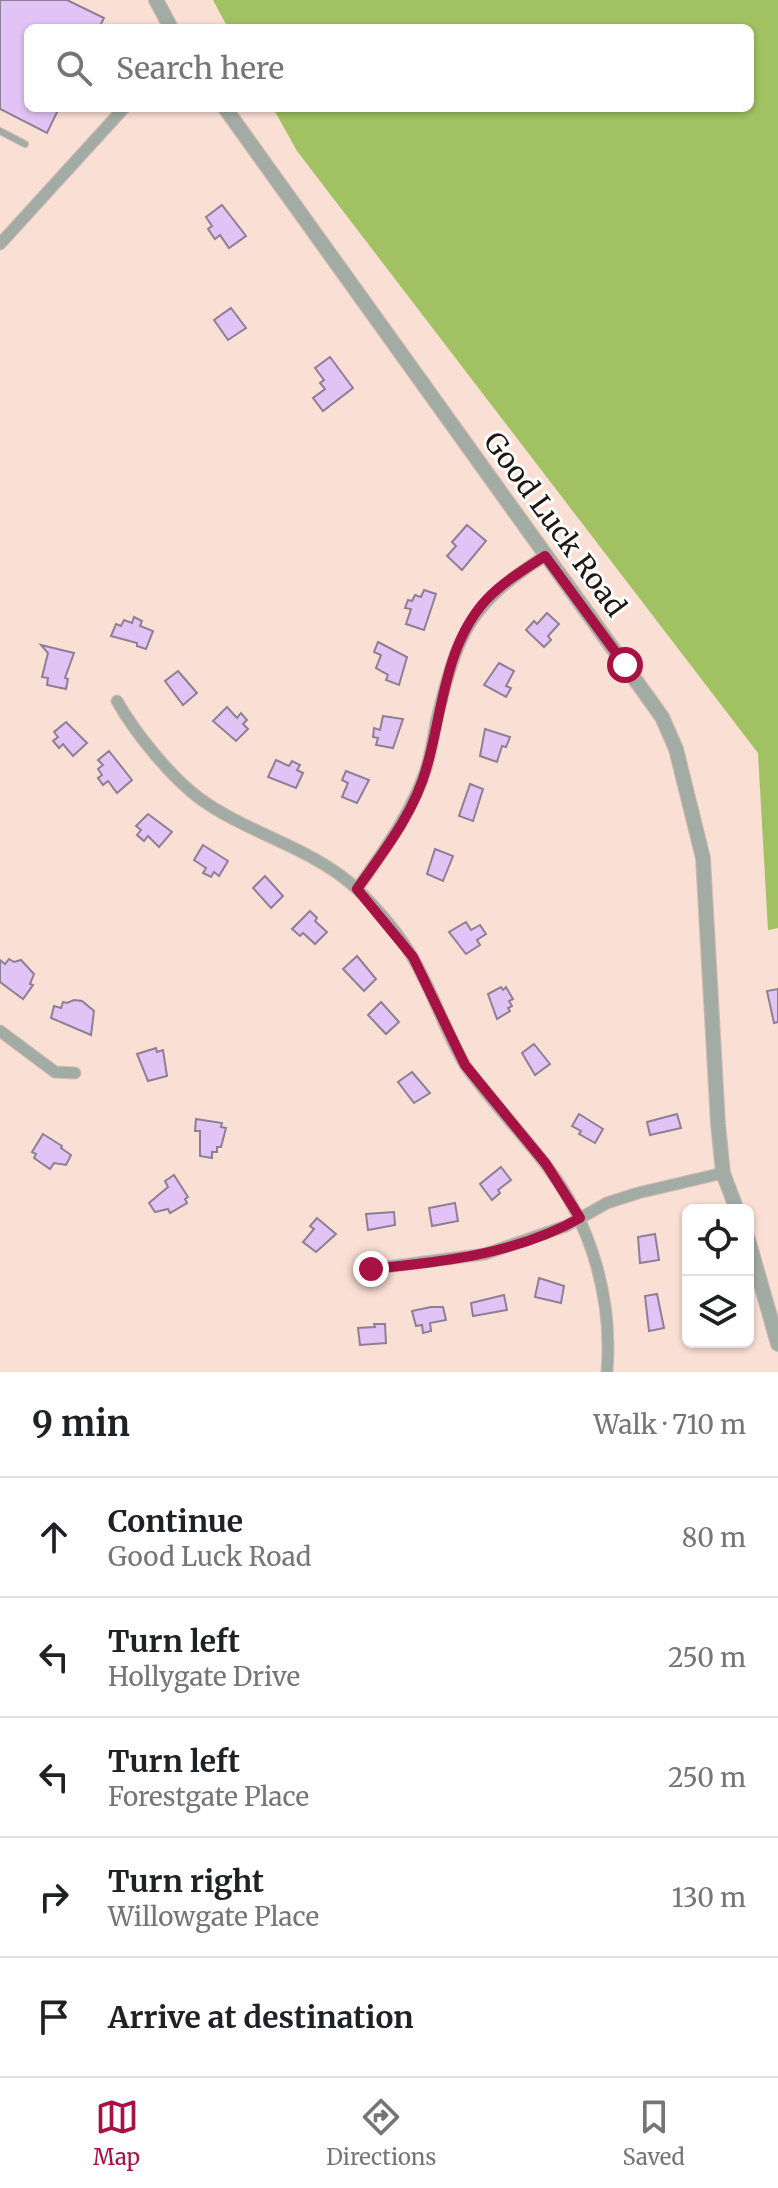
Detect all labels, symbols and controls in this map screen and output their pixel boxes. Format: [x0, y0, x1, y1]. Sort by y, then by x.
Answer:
search box [24, 24, 754, 112]
icon: search [52, 46, 96, 90]
text: Search here [116, 49, 284, 87]
street label: Good Luck Road [476, 425, 634, 623]
route start [607, 647, 643, 683]
map controls [682, 1204, 754, 1348]
button: locate [682, 1204, 754, 1276]
route end [353, 1251, 389, 1287]
button: layers [682, 1276, 754, 1348]
text: 9 min [32, 1403, 130, 1445]
text: Walk · 710 m [594, 1408, 746, 1441]
text: Continue [108, 1502, 243, 1540]
icon: ahead [32, 1515, 76, 1559]
text: 80 m [682, 1521, 746, 1554]
text: Good Luck Road [108, 1540, 312, 1573]
text: Turn left [108, 1622, 240, 1660]
icon: left [32, 1635, 76, 1679]
text: 250 m [668, 1641, 746, 1674]
text: Hollygate Drive [108, 1660, 300, 1693]
text: Turn left [108, 1742, 240, 1780]
icon: left [32, 1755, 76, 1799]
text: 250 m [668, 1761, 746, 1794]
text: Forestgate Place [108, 1780, 309, 1813]
text: Turn right [108, 1862, 264, 1900]
icon: right [32, 1875, 76, 1919]
text: 130 m [672, 1881, 746, 1914]
text: Willowgate Place [108, 1900, 319, 1933]
icon: arrive [32, 1995, 76, 2039]
text: Arrive at destination [108, 1998, 414, 2036]
tab: Map [93, 2095, 140, 2171]
tab: Directions [326, 2095, 436, 2171]
tab: Saved [623, 2095, 685, 2171]

